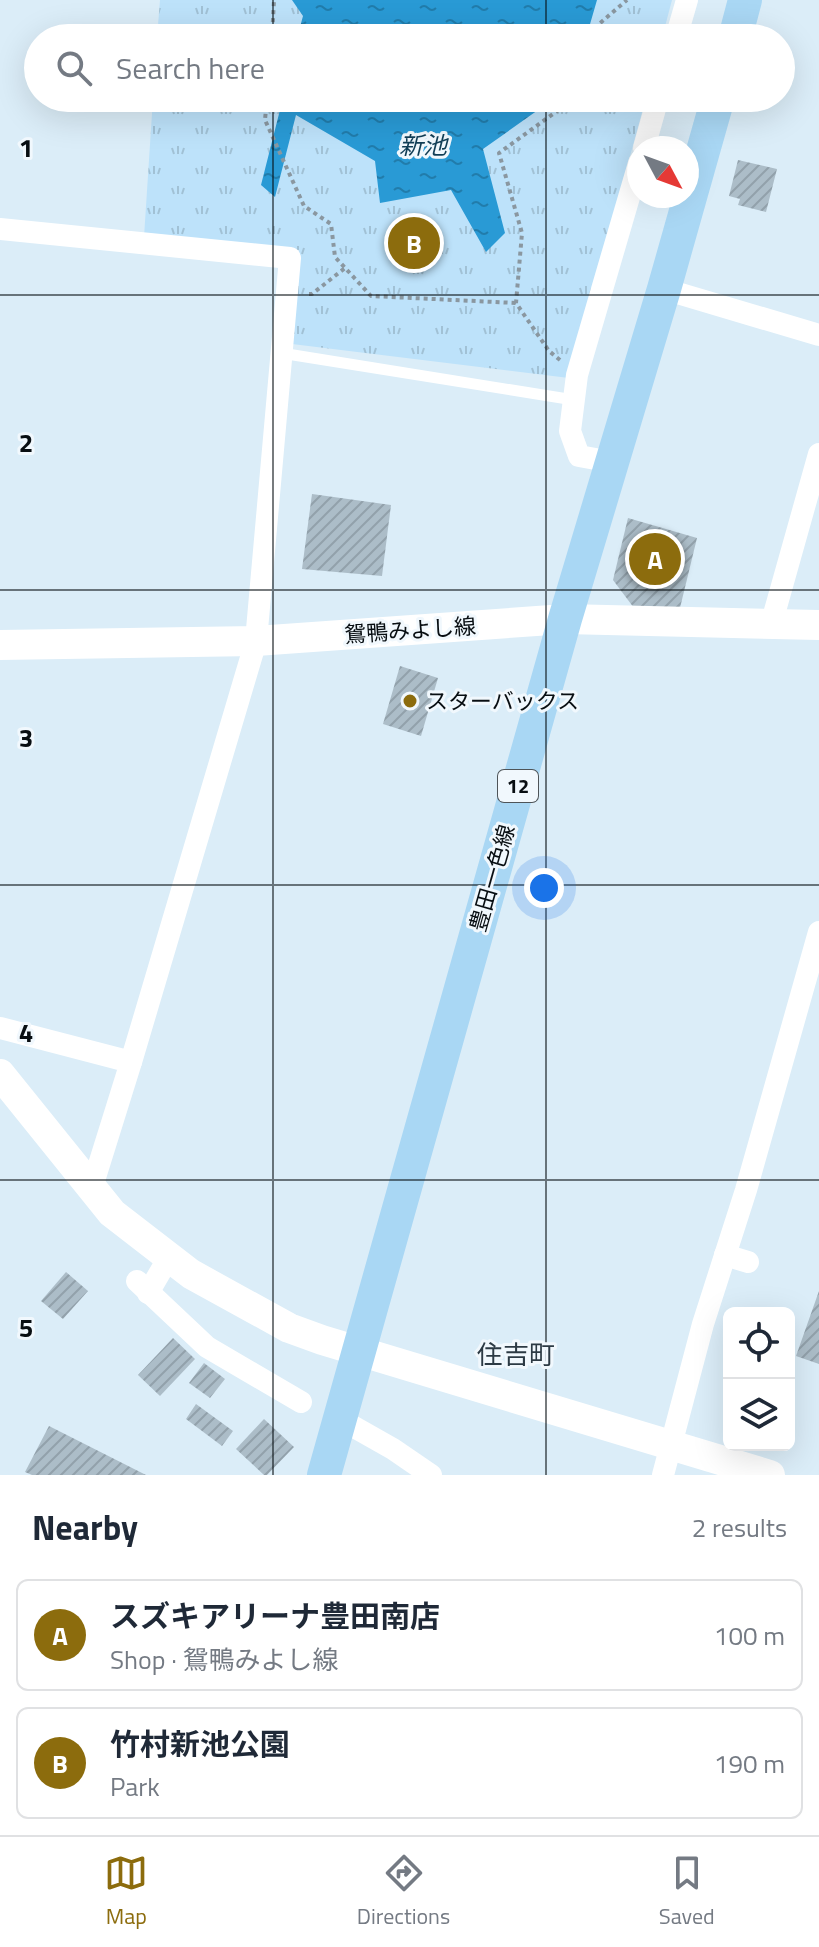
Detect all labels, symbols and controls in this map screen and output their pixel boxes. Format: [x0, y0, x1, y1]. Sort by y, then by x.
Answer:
search box [24, 24, 795, 112]
text: Search here [116, 45, 265, 91]
icon: search [52, 46, 96, 90]
water label: 新池 [399, 127, 449, 163]
text: 1 [19, 128, 33, 167]
north arrow [627, 136, 699, 208]
pin: B [388, 213, 440, 273]
text: 2 [19, 423, 33, 462]
pin: A [629, 529, 681, 589]
street label: 鴛鴨みよし線 [343, 608, 477, 652]
place label: スターバックス [426, 684, 579, 718]
marker: スターバックス [401, 692, 419, 710]
text: 3 [19, 718, 33, 757]
road number: 12 [498, 770, 538, 802]
street label: 豊田一色線 [460, 820, 524, 936]
your location [524, 868, 564, 908]
text: 4 [19, 1013, 33, 1052]
map controls [723, 1307, 795, 1451]
button: locate [723, 1307, 795, 1379]
text: 5 [19, 1308, 33, 1347]
district label: 住吉町 [477, 1335, 555, 1374]
button: layers [723, 1379, 795, 1451]
text: Nearby [32, 1501, 138, 1553]
text: 2 results [692, 1508, 787, 1547]
text: スズキアリーナ豊田南店 [110, 1593, 440, 1639]
text: A [52, 1616, 68, 1655]
text: 100 m [714, 1616, 785, 1655]
text: Shop · 鴛鴨みよし線 [110, 1640, 339, 1679]
text: 竹村新池公園 [110, 1721, 290, 1767]
text: B [52, 1744, 68, 1783]
text: 190 m [714, 1744, 785, 1783]
text: Park [110, 1767, 160, 1806]
tab: Map [104, 1851, 148, 1933]
tab: Directions [357, 1851, 450, 1933]
tab: Saved [659, 1851, 715, 1933]

